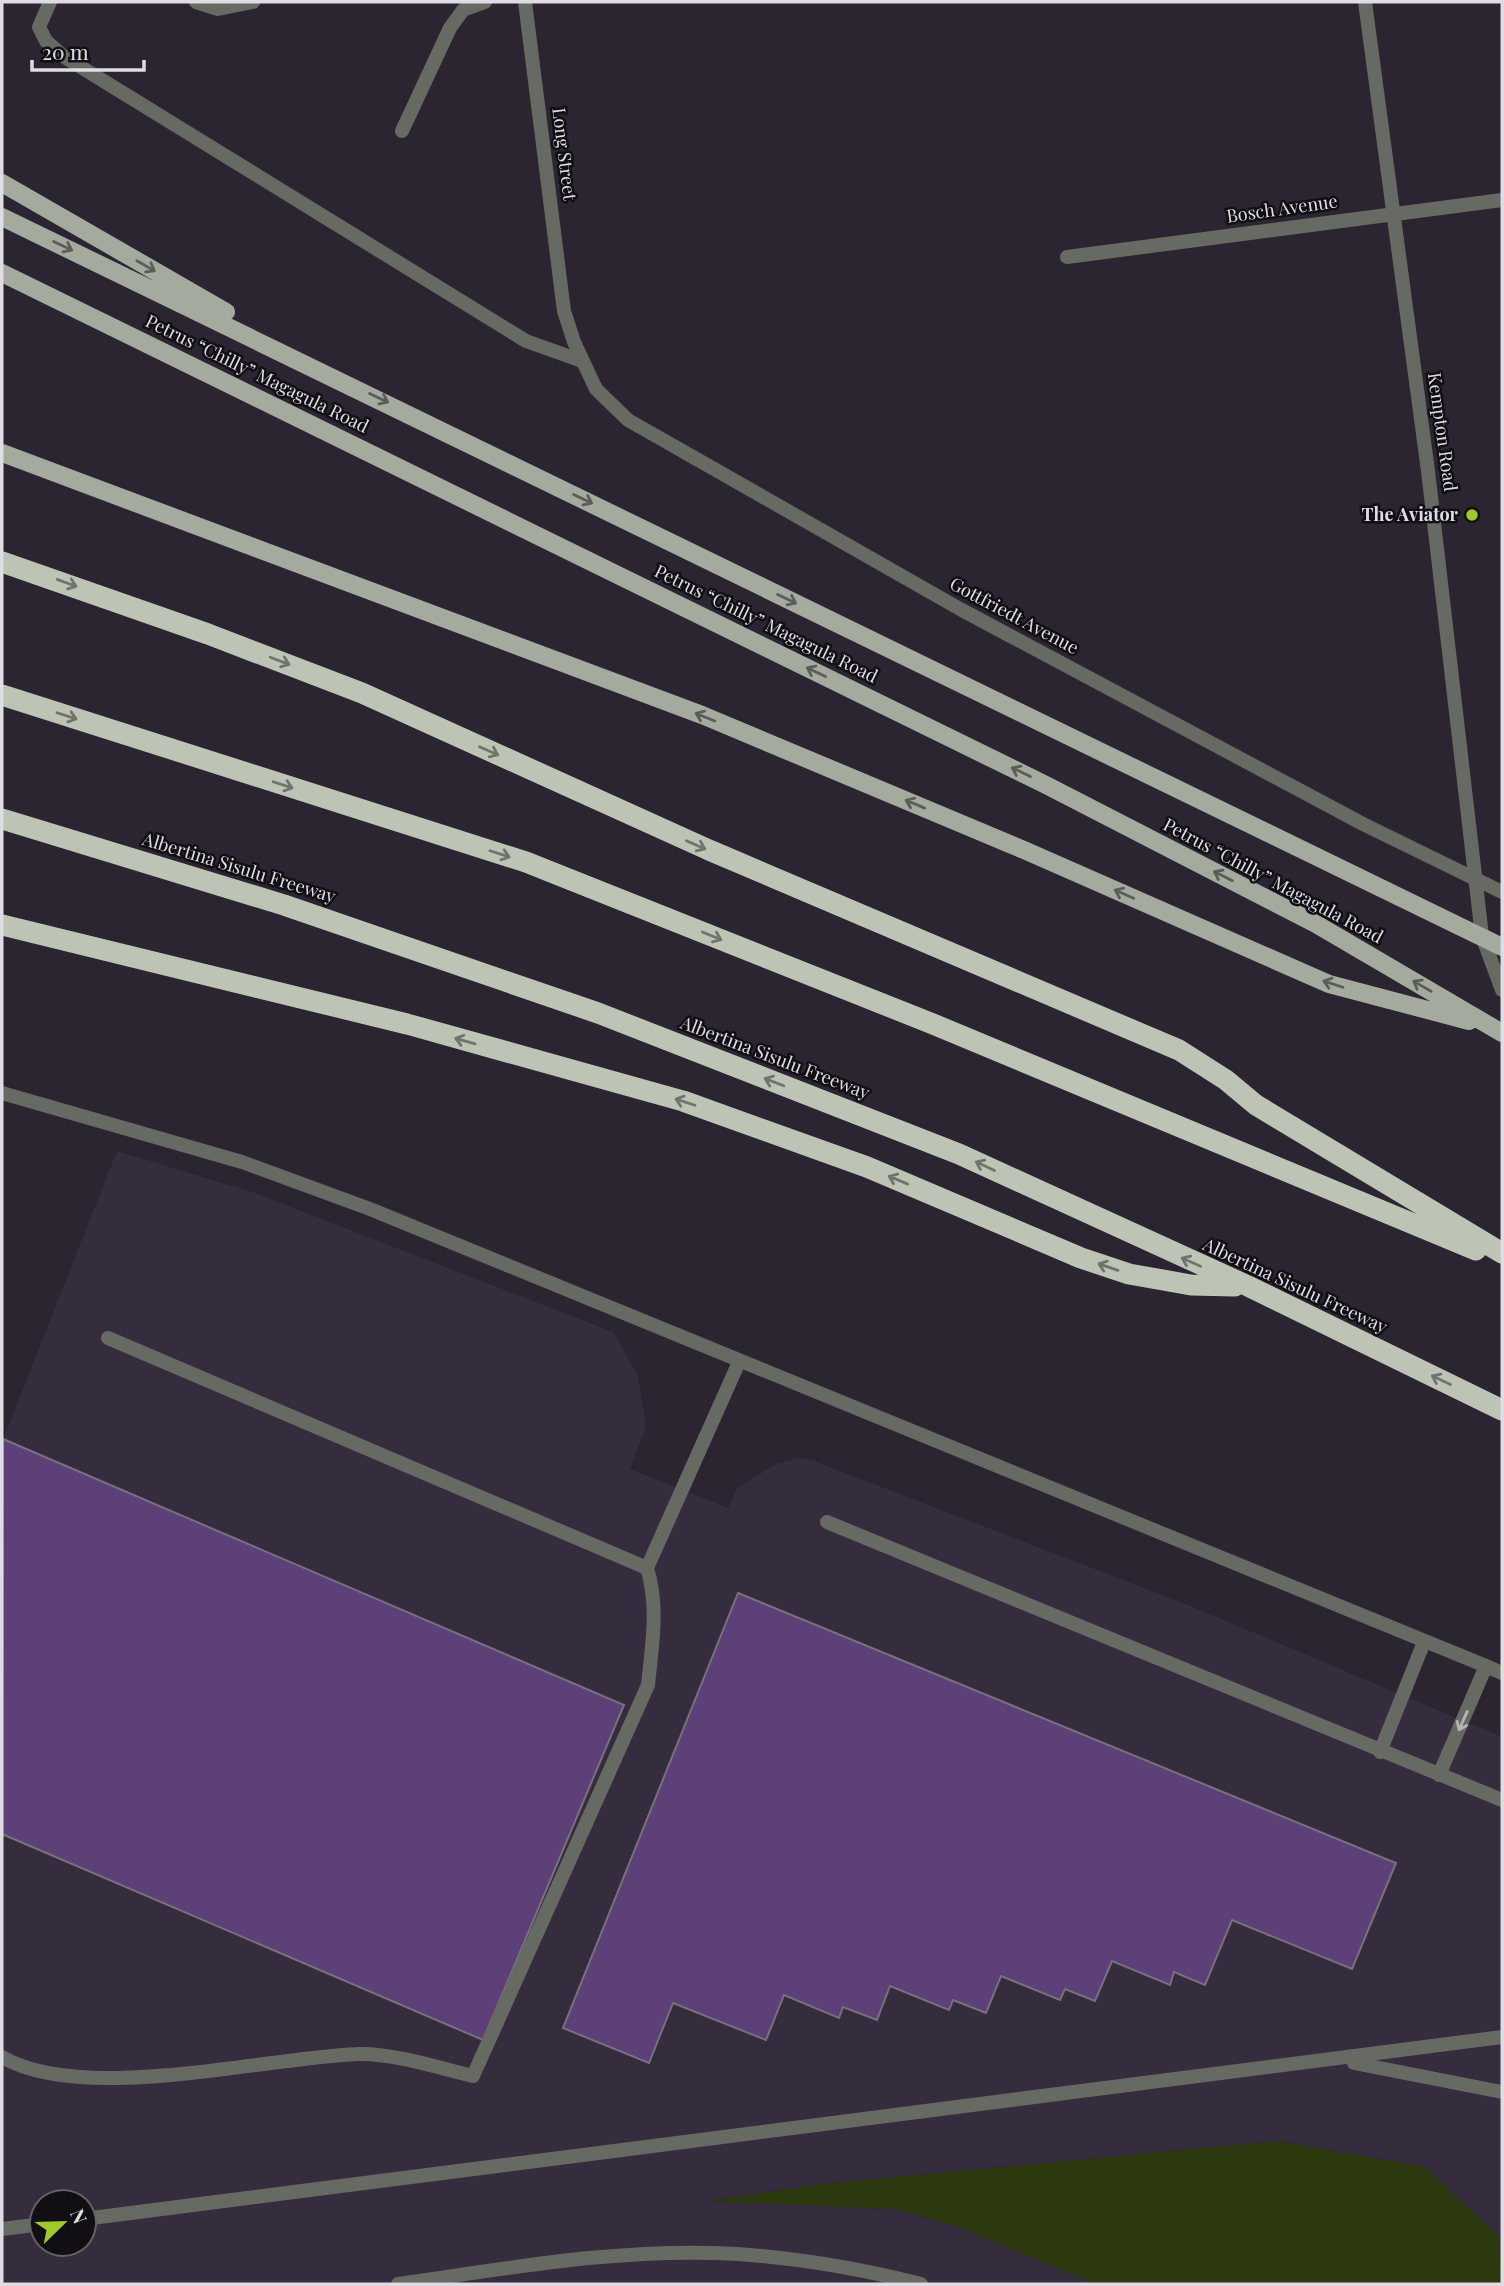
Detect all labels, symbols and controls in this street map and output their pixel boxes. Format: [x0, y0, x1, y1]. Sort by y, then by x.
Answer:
scale bar [32, 28, 144, 72]
text: 20 m [42, 37, 89, 65]
street label: Long Street [547, 106, 583, 202]
street label: Bosch Avenue [1225, 188, 1339, 228]
one-way arrow [52, 240, 73, 253]
one-way arrow [135, 259, 155, 273]
street label: Petrus “Chilly” Magagula Road [142, 308, 374, 438]
street label: Kempton Road [1423, 371, 1463, 493]
one-way arrow [368, 392, 389, 405]
one-way arrow [572, 492, 593, 506]
place label: The Aviator [1362, 502, 1459, 526]
marker: The Aviator [1464, 507, 1480, 523]
street label: Petrus “Chilly” Magagula Road [651, 558, 883, 688]
street label: Gottfriedt Avenue [946, 571, 1083, 659]
one-way arrow [55, 578, 77, 590]
one-way arrow [776, 592, 797, 606]
one-way arrow [269, 656, 290, 669]
one-way arrow [806, 665, 827, 678]
one-way arrow [694, 709, 716, 722]
one-way arrow [55, 710, 77, 723]
one-way arrow [478, 745, 499, 758]
one-way arrow [1011, 765, 1032, 779]
one-way arrow [272, 780, 294, 792]
one-way arrow [905, 797, 926, 810]
street label: Petrus “Chilly” Magagula Road [1159, 812, 1388, 949]
street label: Albertina Sisulu Freeway [139, 826, 339, 908]
one-way arrow [685, 839, 707, 852]
one-way arrow [489, 848, 511, 861]
one-way arrow [1213, 869, 1234, 883]
one-way arrow [1114, 887, 1135, 900]
one-way arrow [701, 931, 723, 944]
one-way arrow [1322, 977, 1344, 989]
one-way arrow [1412, 979, 1433, 992]
street label: Albertina Sisulu Freeway [676, 1010, 873, 1104]
one-way arrow [455, 1033, 477, 1046]
one-way arrow [763, 1074, 785, 1087]
one-way arrow [674, 1094, 696, 1107]
one-way arrow [975, 1159, 996, 1173]
one-way arrow [888, 1173, 909, 1186]
street label: Albertina Sisulu Freeway [1199, 1231, 1391, 1338]
one-way arrow [1181, 1255, 1202, 1268]
one-way arrow [1098, 1260, 1120, 1272]
one-way arrow [1431, 1373, 1452, 1387]
one-way arrow [1456, 1709, 1469, 1731]
north arrow [28, 2188, 98, 2258]
text: N [65, 2205, 94, 2228]

